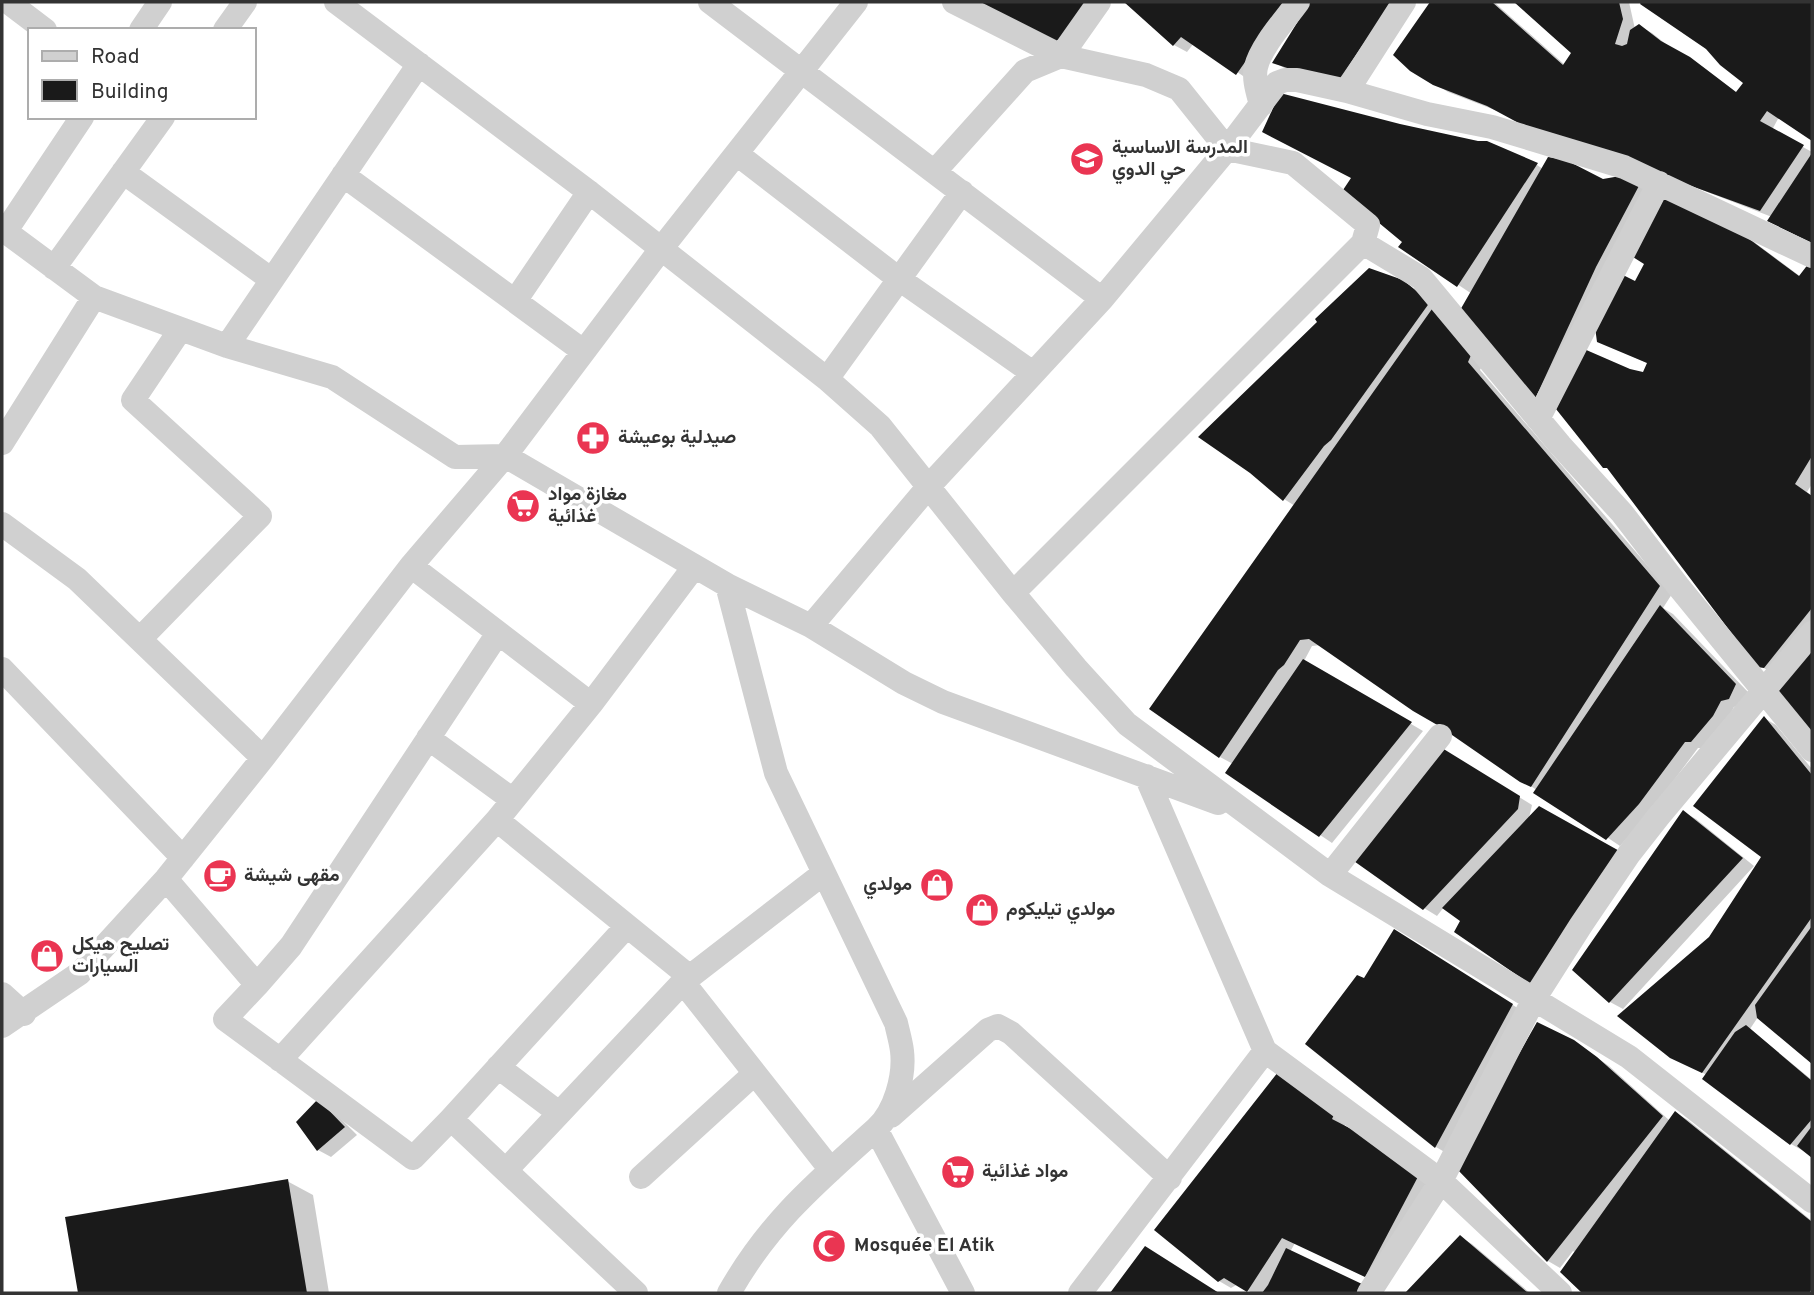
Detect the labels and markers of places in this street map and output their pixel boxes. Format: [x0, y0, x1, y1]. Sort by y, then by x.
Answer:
place label: المدرسة الاساسية حي الدوي [1112, 136, 1248, 185]
school or university icon: المدرسة الاساسية حي الدوي [1068, 140, 1106, 178]
pharmacy icon: صيدلية بوعيشة [574, 419, 612, 457]
place label: صيدلية بوعيشة [618, 426, 736, 450]
place label: مغازة مواد غذائية [548, 483, 627, 529]
supermarket icon: مغازة مواد غذائية [504, 487, 542, 525]
cafe icon: مقهى شيشة [201, 857, 239, 895]
place label: مقهى شيشة [244, 864, 339, 888]
shop icon: مولدي [918, 866, 956, 904]
place label: مولدي [863, 873, 912, 900]
shop icon: مولدي تيليكوم [963, 891, 1001, 929]
place label: مولدي تيليكوم [1006, 898, 1115, 925]
place label: تصليح هيكل السيارات [72, 933, 169, 979]
shop icon: تصليح هيكل السيارات [28, 937, 66, 975]
supermarket icon: مواد غذائية [939, 1153, 977, 1191]
place label: مواد غذائية [982, 1160, 1068, 1184]
mosque icon: Mosquée El Atik [810, 1227, 848, 1265]
place label: Mosquée El Atik [854, 1234, 995, 1258]

